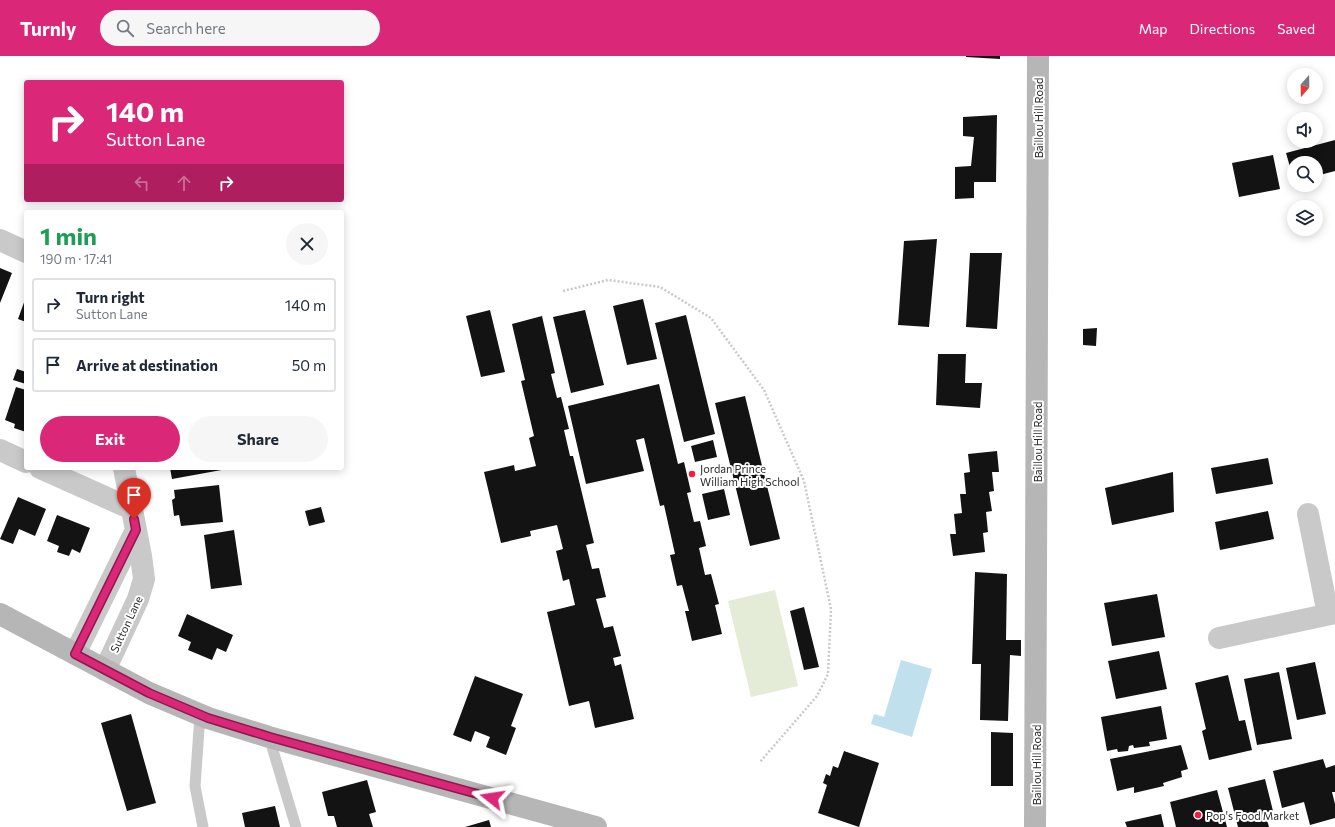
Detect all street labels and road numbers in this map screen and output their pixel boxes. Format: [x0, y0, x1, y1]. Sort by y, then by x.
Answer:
street label: Baillou Hill Road [1032, 78, 1045, 158]
street label: Baillou Hill Road [1031, 402, 1044, 482]
street label: Sutton Lane [107, 594, 145, 654]
street label: Baillou Hill Road [1030, 725, 1043, 805]

